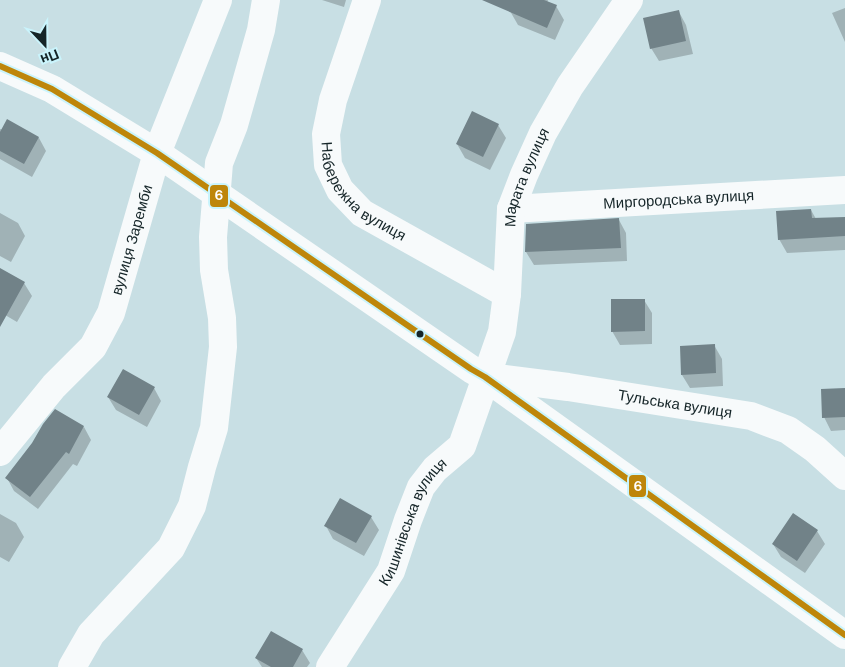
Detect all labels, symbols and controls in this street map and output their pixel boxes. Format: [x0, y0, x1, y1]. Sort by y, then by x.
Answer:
north arrow [20, 20, 70, 70]
text: Пн [38, 45, 62, 69]
street label: Марата вулиця [500, 124, 554, 227]
street label: Набережна вулиця [317, 141, 410, 246]
street label: вулиця Заремби [107, 182, 157, 297]
line badge: 6 [209, 184, 229, 208]
street label: Миргородська вулиця [603, 185, 755, 214]
text: 6 [215, 186, 224, 204]
unlabelled marker [415, 329, 425, 339]
street label: Тульська вулиця [617, 385, 734, 423]
street label: Кишинівська вулиця [374, 453, 451, 590]
line badge: 6 [628, 474, 647, 498]
text: 6 [634, 477, 643, 495]

